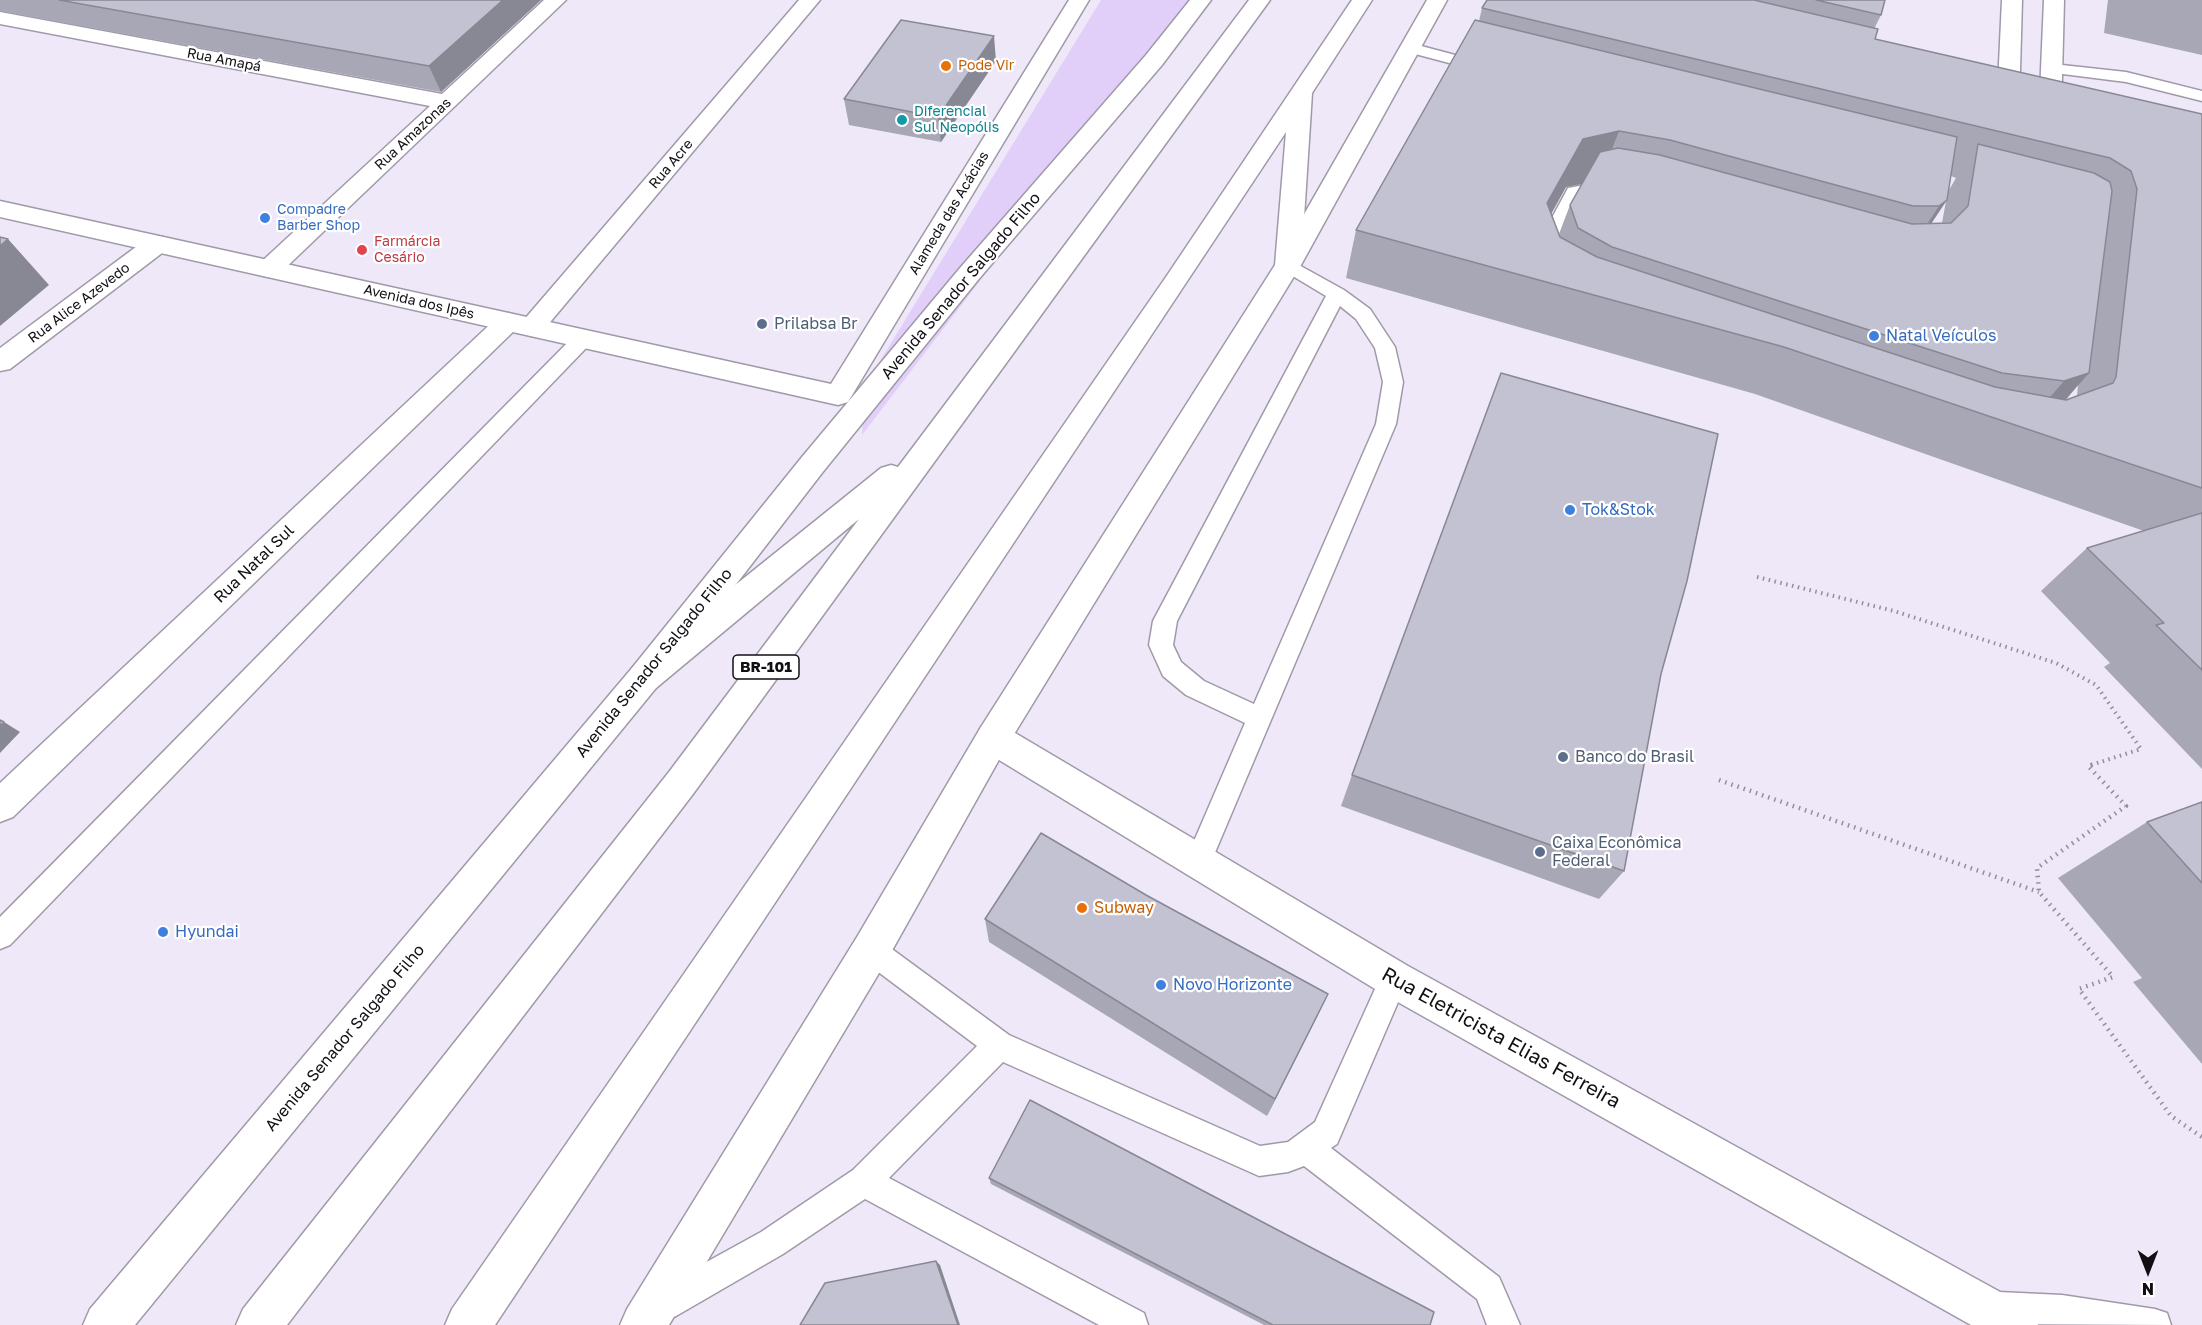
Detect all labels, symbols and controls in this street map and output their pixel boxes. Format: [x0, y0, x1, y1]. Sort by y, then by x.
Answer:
street label: Rua Amapá [185, 45, 263, 75]
place label: Pode Vir [958, 58, 1014, 74]
marker: Pode Vir [939, 59, 953, 73]
street label: Rua Amazonas [371, 94, 455, 174]
place label: Diferencial Sul Neopólis [914, 104, 999, 136]
marker: Diferencial Sul Neopólis [895, 113, 909, 127]
street label: Rua Acre [645, 136, 697, 192]
street label: Alameda das Acácias [906, 148, 992, 278]
street label: Avenida Senador Salgado Filho [877, 189, 1045, 383]
place label: Compadre Barber Shop [277, 202, 360, 234]
marker: Compadre Barber Shop [258, 211, 272, 225]
place label: Farmárcia Cesário [374, 234, 440, 266]
marker: Farmárcia Cesário [355, 243, 369, 257]
street label: Rua Alice Azevedo [25, 259, 133, 347]
street label: Avenida dos Ipês [362, 281, 476, 323]
place label: Prilabsa Br [774, 314, 857, 334]
marker: Prilabsa Br [755, 317, 769, 331]
place label: Natal Veículos [1886, 326, 1996, 346]
marker: Natal Veículos [1867, 329, 1881, 343]
place label: Tok&Stok [1582, 500, 1655, 520]
marker: Tok&Stok [1563, 503, 1577, 517]
street label: Rua Natal Sul [210, 521, 298, 607]
street label: Avenida Senador Salgado Filho [572, 565, 736, 761]
road number: BR-101 [733, 655, 799, 679]
place label: Banco do Brasil [1575, 747, 1694, 767]
marker: Banco do Brasil [1556, 750, 1570, 764]
place label: Caixa Econômica Federal [1552, 833, 1681, 871]
marker: Caixa Econômica Federal [1533, 845, 1547, 859]
place label: Subway [1094, 898, 1154, 918]
marker: Subway [1075, 901, 1089, 915]
place label: Hyundai [175, 922, 239, 942]
marker: Hyundai [156, 925, 170, 939]
street label: Avenida Senador Salgado Filho [261, 941, 429, 1135]
street label: Rua Eletricista Elias Ferreira [1377, 962, 1625, 1114]
place label: Novo Horizonte [1173, 975, 1292, 995]
marker: Novo Horizonte [1154, 978, 1168, 992]
north arrow [2118, 1241, 2178, 1301]
text: N [2142, 1279, 2154, 1299]

